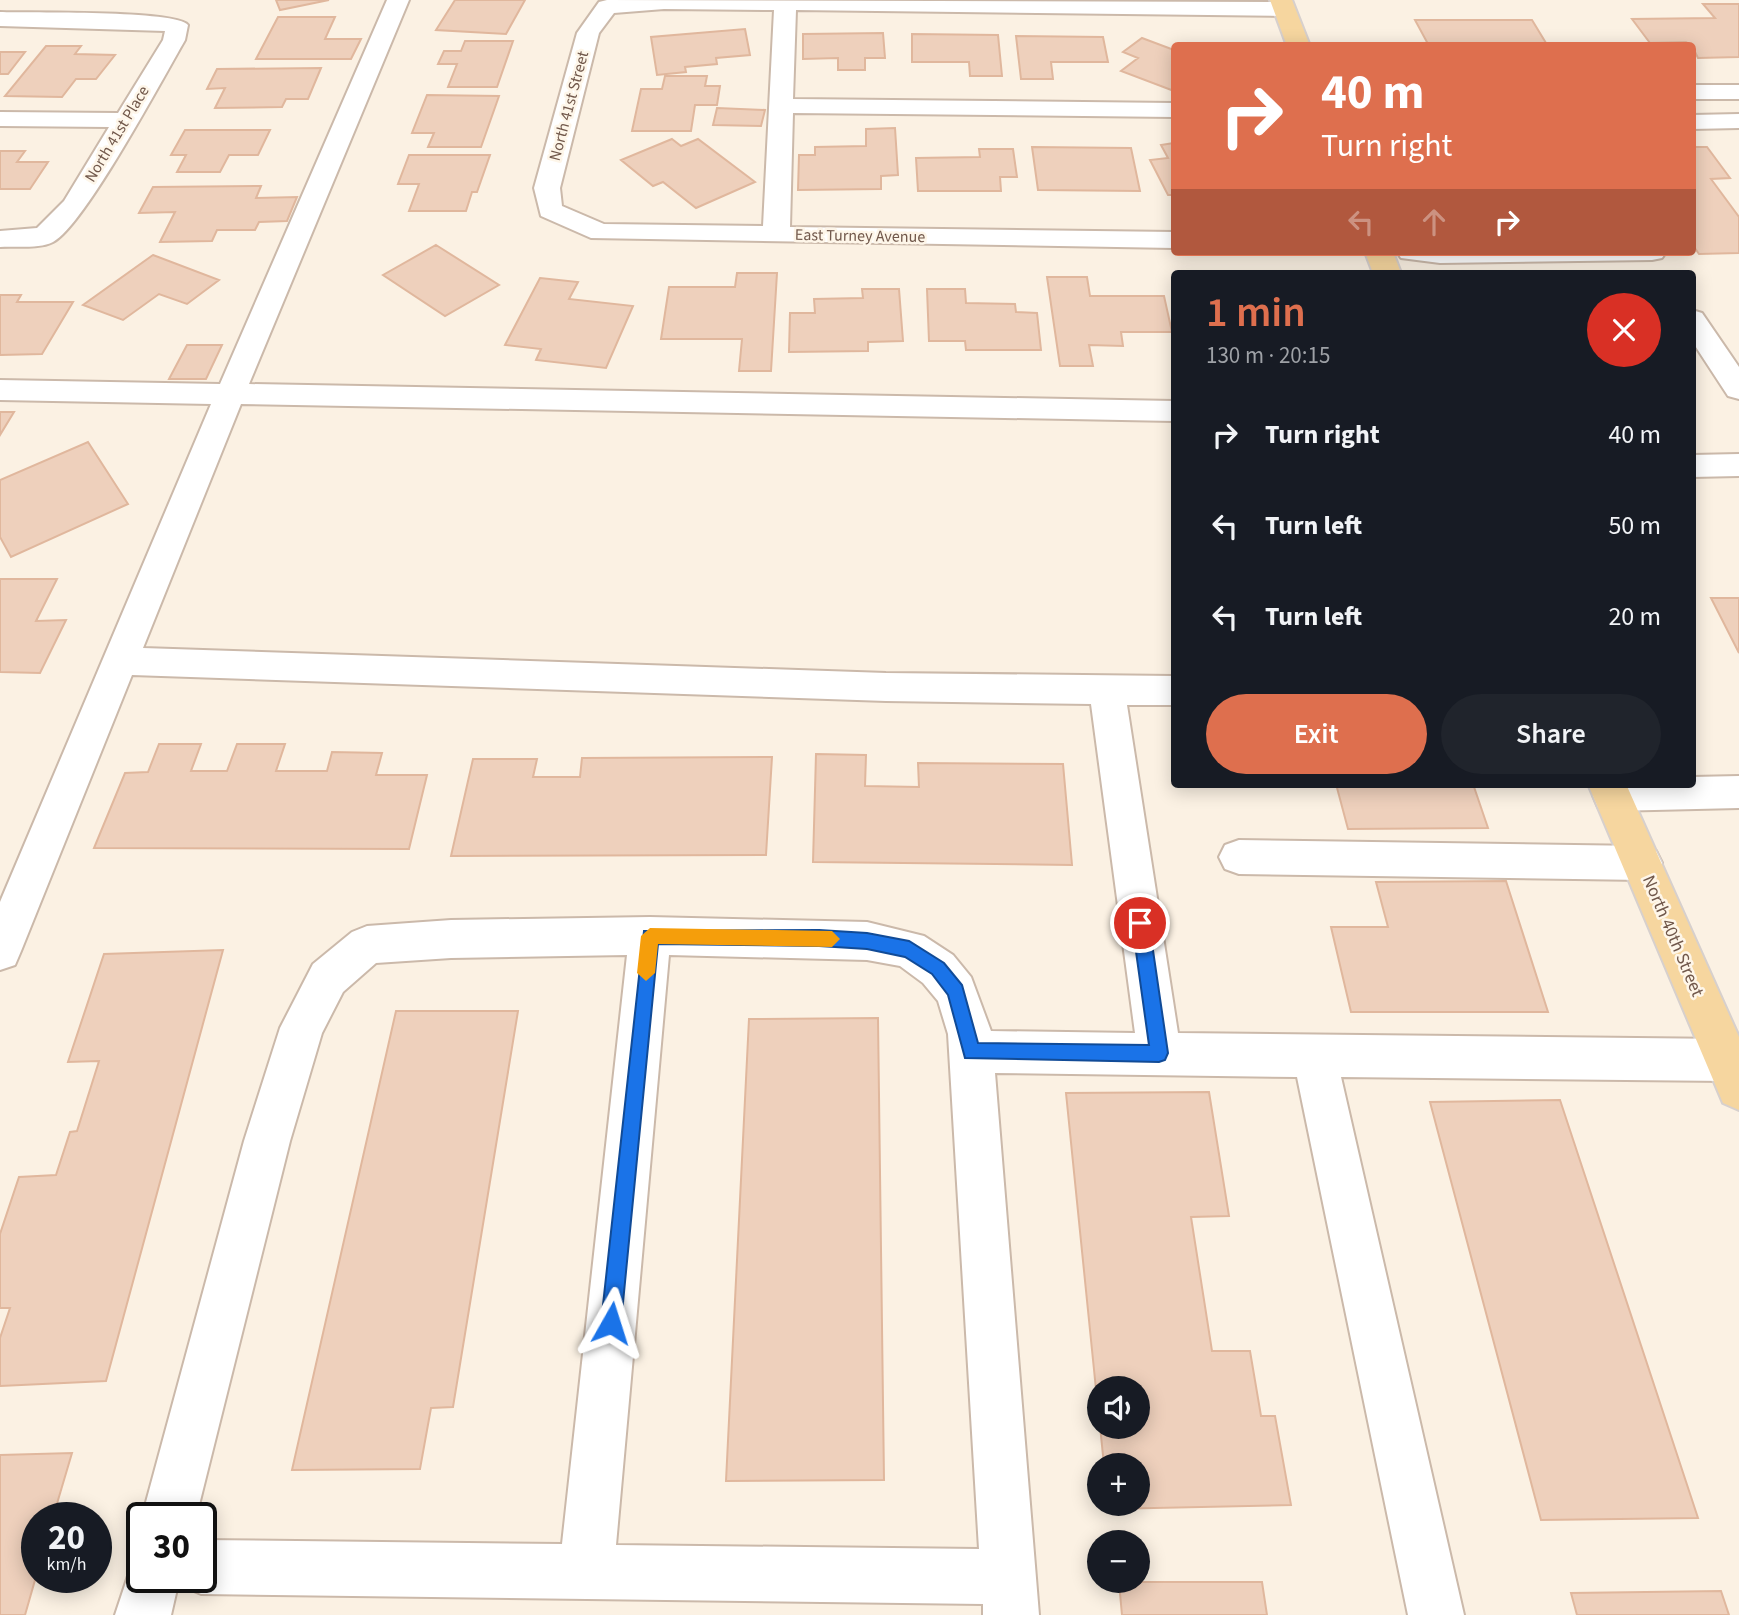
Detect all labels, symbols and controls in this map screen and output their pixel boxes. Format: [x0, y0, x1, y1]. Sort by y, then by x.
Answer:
street label: North 41st Street [544, 48, 594, 163]
text: 40 m [1321, 58, 1425, 128]
icon: right [1206, 70, 1297, 161]
street label: North 41st Place [80, 82, 154, 186]
text: Turn right [1321, 123, 1452, 169]
icon: left [1342, 203, 1380, 241]
icon: ahead [1415, 203, 1453, 241]
icon: right [1488, 203, 1526, 241]
street label: East Turney Avenue [795, 224, 925, 248]
text: 1 min [1206, 283, 1306, 343]
button: close [1587, 293, 1661, 367]
text: 130 m · 20:15 [1206, 339, 1330, 372]
icon: right [1206, 416, 1244, 454]
text: Turn right [1265, 416, 1380, 453]
text: 40 m [1608, 416, 1661, 453]
icon: left [1206, 507, 1244, 545]
text: Turn left [1265, 507, 1362, 544]
text: 50 m [1608, 507, 1661, 544]
icon: left [1206, 598, 1244, 636]
text: Turn left [1265, 598, 1362, 635]
text: 20 m [1608, 598, 1661, 635]
button: Exit [1206, 694, 1427, 774]
button: Share [1441, 694, 1661, 774]
street label: North 40th Street [1636, 871, 1710, 1001]
pin [1110, 893, 1170, 953]
icon: arrive [1121, 904, 1159, 942]
position arrow [574, 1286, 648, 1360]
map controls [1087, 1376, 1150, 1593]
button: sound [1087, 1376, 1150, 1439]
button: + [1087, 1453, 1150, 1516]
speed limit sign: 30 [126, 1502, 217, 1593]
text: 20 [48, 1513, 85, 1563]
button: − [1087, 1530, 1150, 1593]
text: km/h [47, 1552, 86, 1577]

